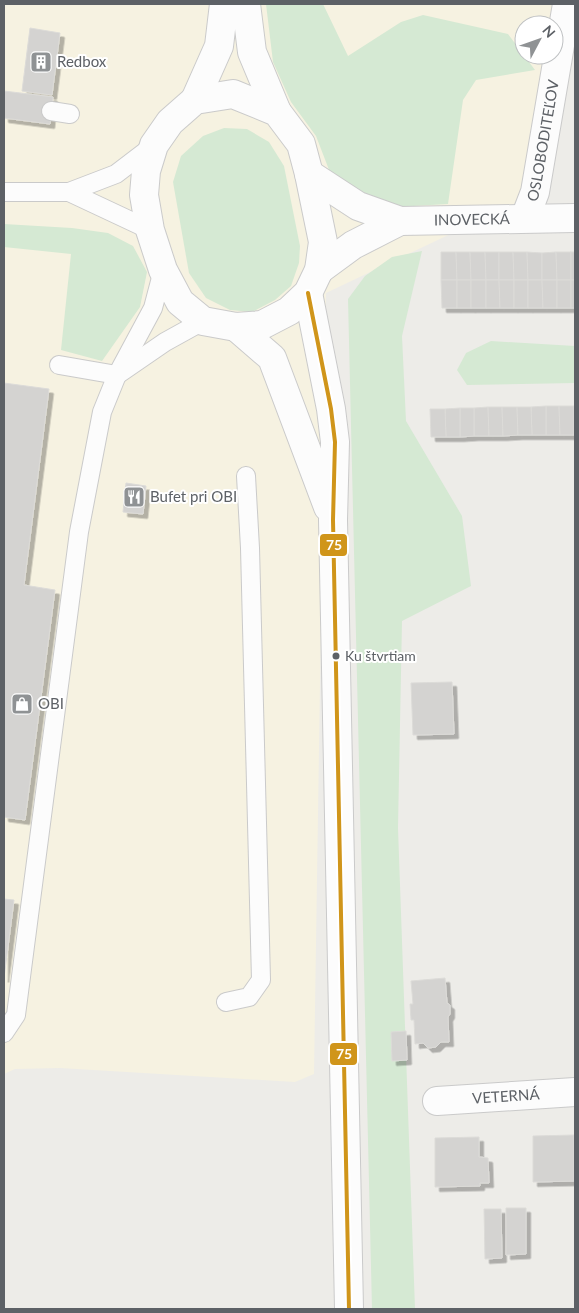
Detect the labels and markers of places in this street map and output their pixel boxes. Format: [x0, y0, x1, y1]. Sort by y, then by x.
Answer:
building icon: Redbox [29, 50, 53, 74]
place label: Redbox [57, 52, 107, 70]
restaurant icon: Bufet pri OBI [122, 485, 146, 509]
place label: Bufet pri OBI [150, 487, 237, 505]
place label: Ku štvrtiam [345, 647, 416, 664]
marker: Ku štvrtiam [331, 651, 341, 661]
shop icon: OBI [10, 692, 34, 716]
place label: OBI [38, 694, 64, 712]

